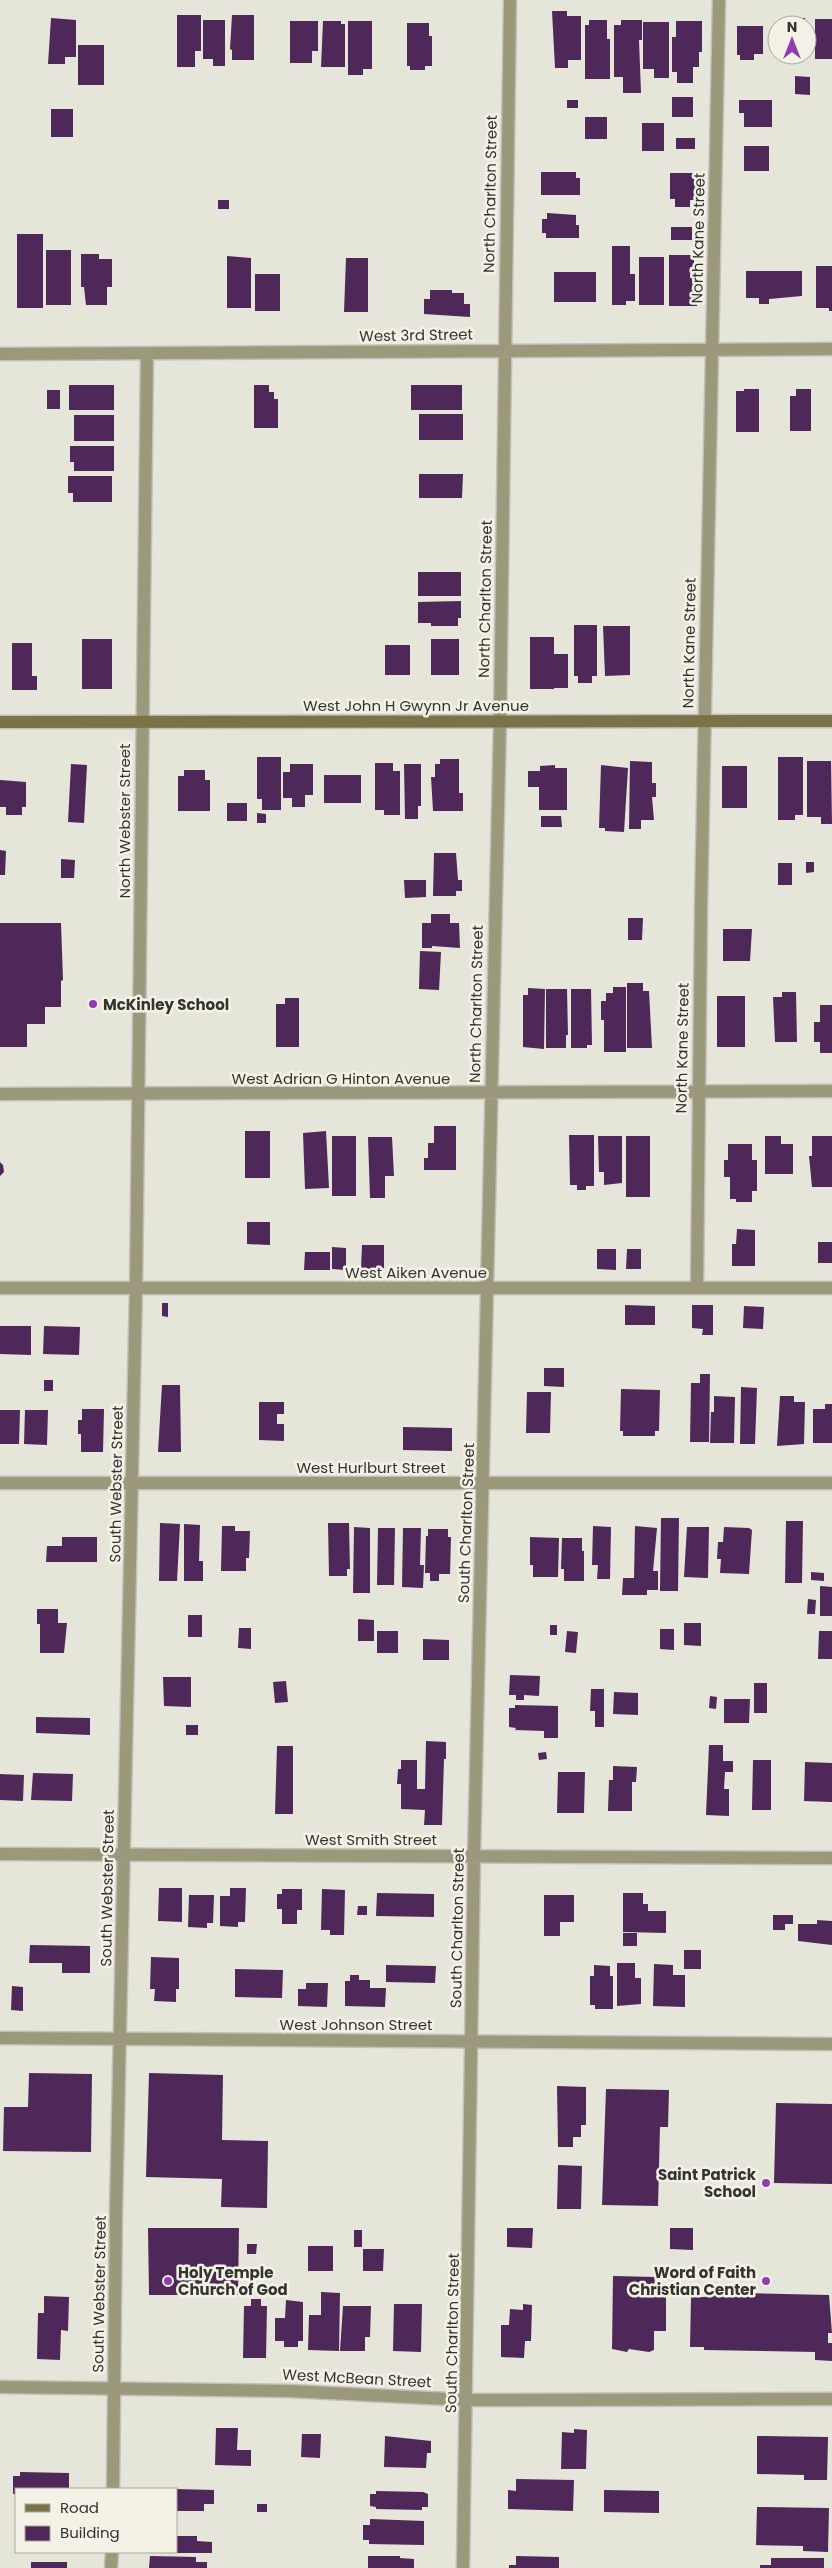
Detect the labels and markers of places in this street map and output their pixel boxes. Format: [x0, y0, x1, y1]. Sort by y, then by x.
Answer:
place label: McKinley School [103, 994, 229, 1015]
marker: McKinley School [87, 998, 99, 1010]
place label: Saint Patrick School [658, 2164, 757, 2202]
marker: Saint Patrick School [760, 2177, 772, 2189]
place label: Holy Temple Church of God [178, 2262, 288, 2300]
place label: Word of Faith Christian Center [629, 2262, 757, 2300]
marker: Holy Temple Church of God [162, 2275, 174, 2287]
marker: Word of Faith Christian Center [760, 2275, 772, 2287]

